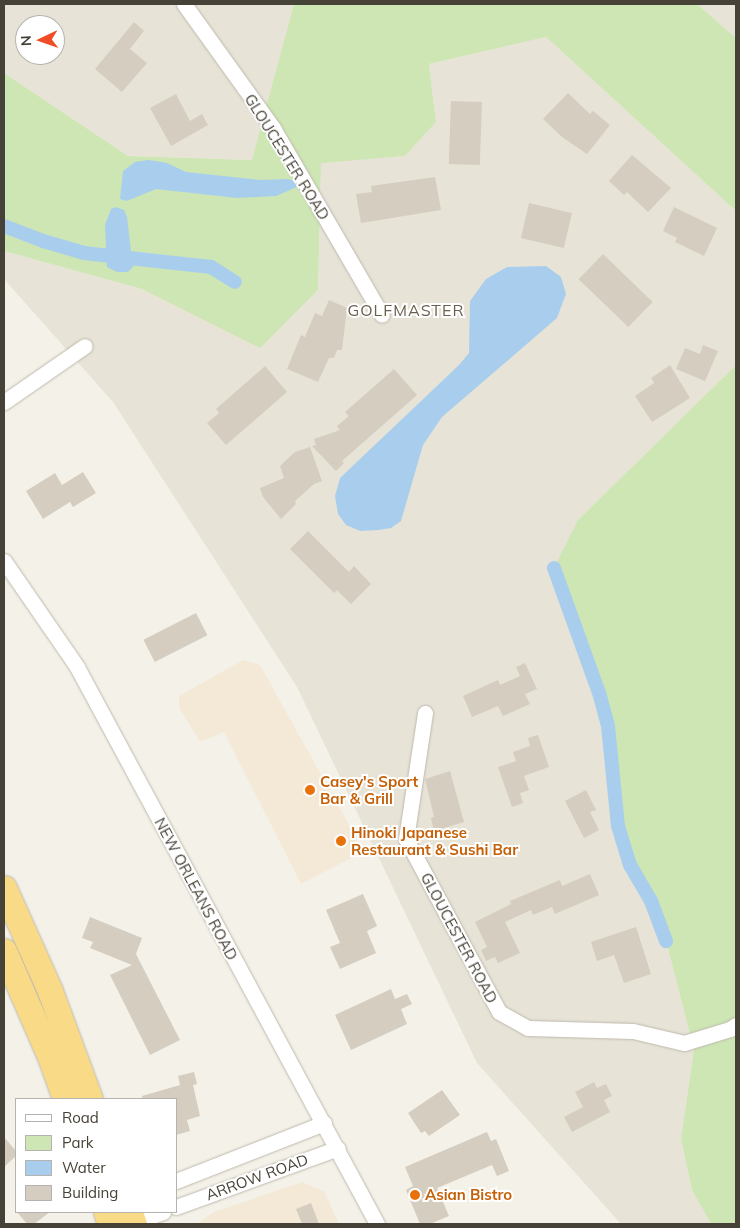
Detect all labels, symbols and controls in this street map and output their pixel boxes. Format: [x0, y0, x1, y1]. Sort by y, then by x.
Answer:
north arrow [15, 15, 65, 65]
text: N [17, 35, 35, 46]
street label: GLOUCESTER ROAD [241, 91, 333, 223]
district label: GOLFMASTER [346, 300, 466, 320]
place label: Casey's Sport Bar & Grill [320, 772, 418, 807]
marker: Casey's Sport Bar & Grill [304, 784, 316, 796]
street label: NEW ORLEANS ROAD [151, 815, 241, 963]
place label: Hinoki Japanese Restaurant & Sushi Bar [351, 823, 518, 858]
marker: Hinoki Japanese Restaurant & Sushi Bar [335, 835, 347, 847]
street label: GLOUCESTER ROAD [417, 870, 501, 1006]
legend [15, 1098, 178, 1213]
text: Road [62, 1108, 99, 1127]
text: Park [62, 1133, 94, 1152]
street label: ARROW ROAD [203, 1150, 311, 1204]
text: Water [62, 1158, 106, 1177]
text: Building [62, 1183, 118, 1202]
place label: Asian Bistro [425, 1186, 512, 1204]
marker: Asian Bistro [409, 1189, 421, 1201]

